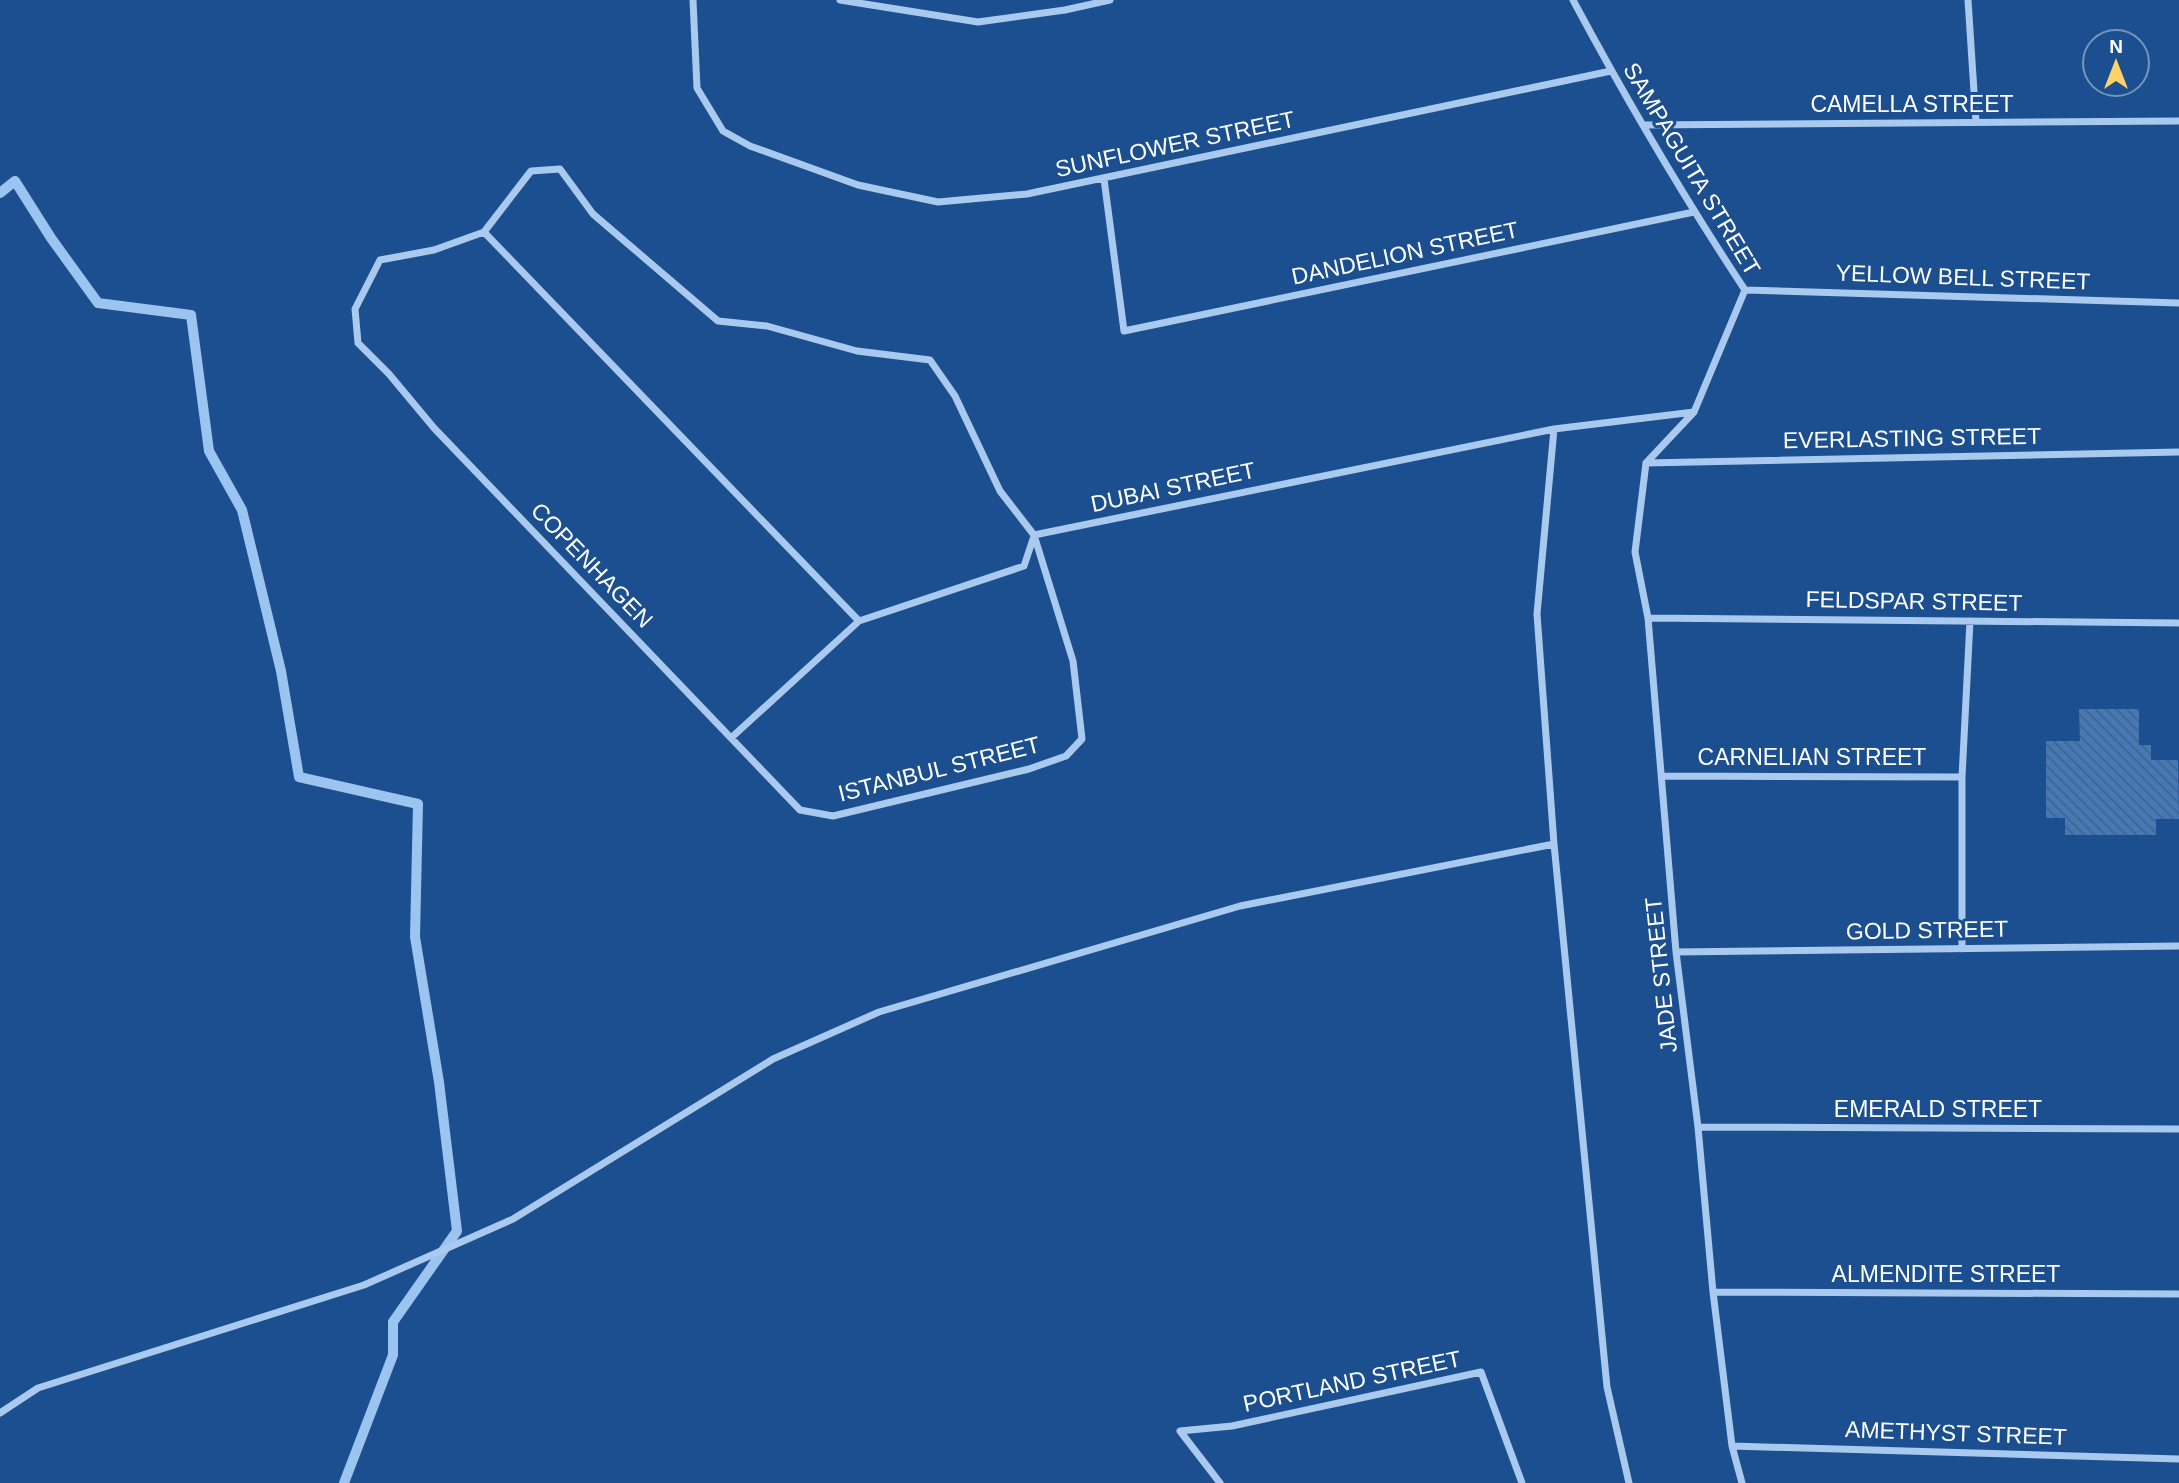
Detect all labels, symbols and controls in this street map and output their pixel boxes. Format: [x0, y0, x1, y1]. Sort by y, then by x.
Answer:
north arrow [2081, 28, 2151, 98]
text: N [2109, 36, 2123, 57]
street label: SAMPAGUITA STREET [1618, 58, 1766, 280]
street label: CAMELLA STREET [1810, 91, 2014, 117]
street label: SUNFLOWER STREET [1053, 106, 1297, 182]
street label: DANDELION STREET [1289, 216, 1521, 290]
street label: YELLOW BELL STREET [1835, 260, 2091, 294]
street label: EVERLASTING STREET [1783, 423, 2041, 453]
street label: DUBAI STREET [1088, 457, 1258, 517]
street label: COPENHAGEN [526, 497, 658, 633]
street label: FELDSPAR STREET [1805, 586, 2023, 616]
street label: ISTANBUL STREET [835, 731, 1043, 807]
street label: CARNELIAN STREET [1698, 744, 1926, 770]
street label: JADE STREET [1640, 896, 1682, 1054]
street label: GOLD STREET [1846, 916, 2008, 944]
street label: EMERALD STREET [1834, 1096, 2042, 1122]
street label: ALMENDITE STREET [1832, 1261, 2060, 1287]
street label: PORTLAND STREET [1241, 1345, 1463, 1417]
street label: AMETHYST STREET [1845, 1416, 2067, 1450]

